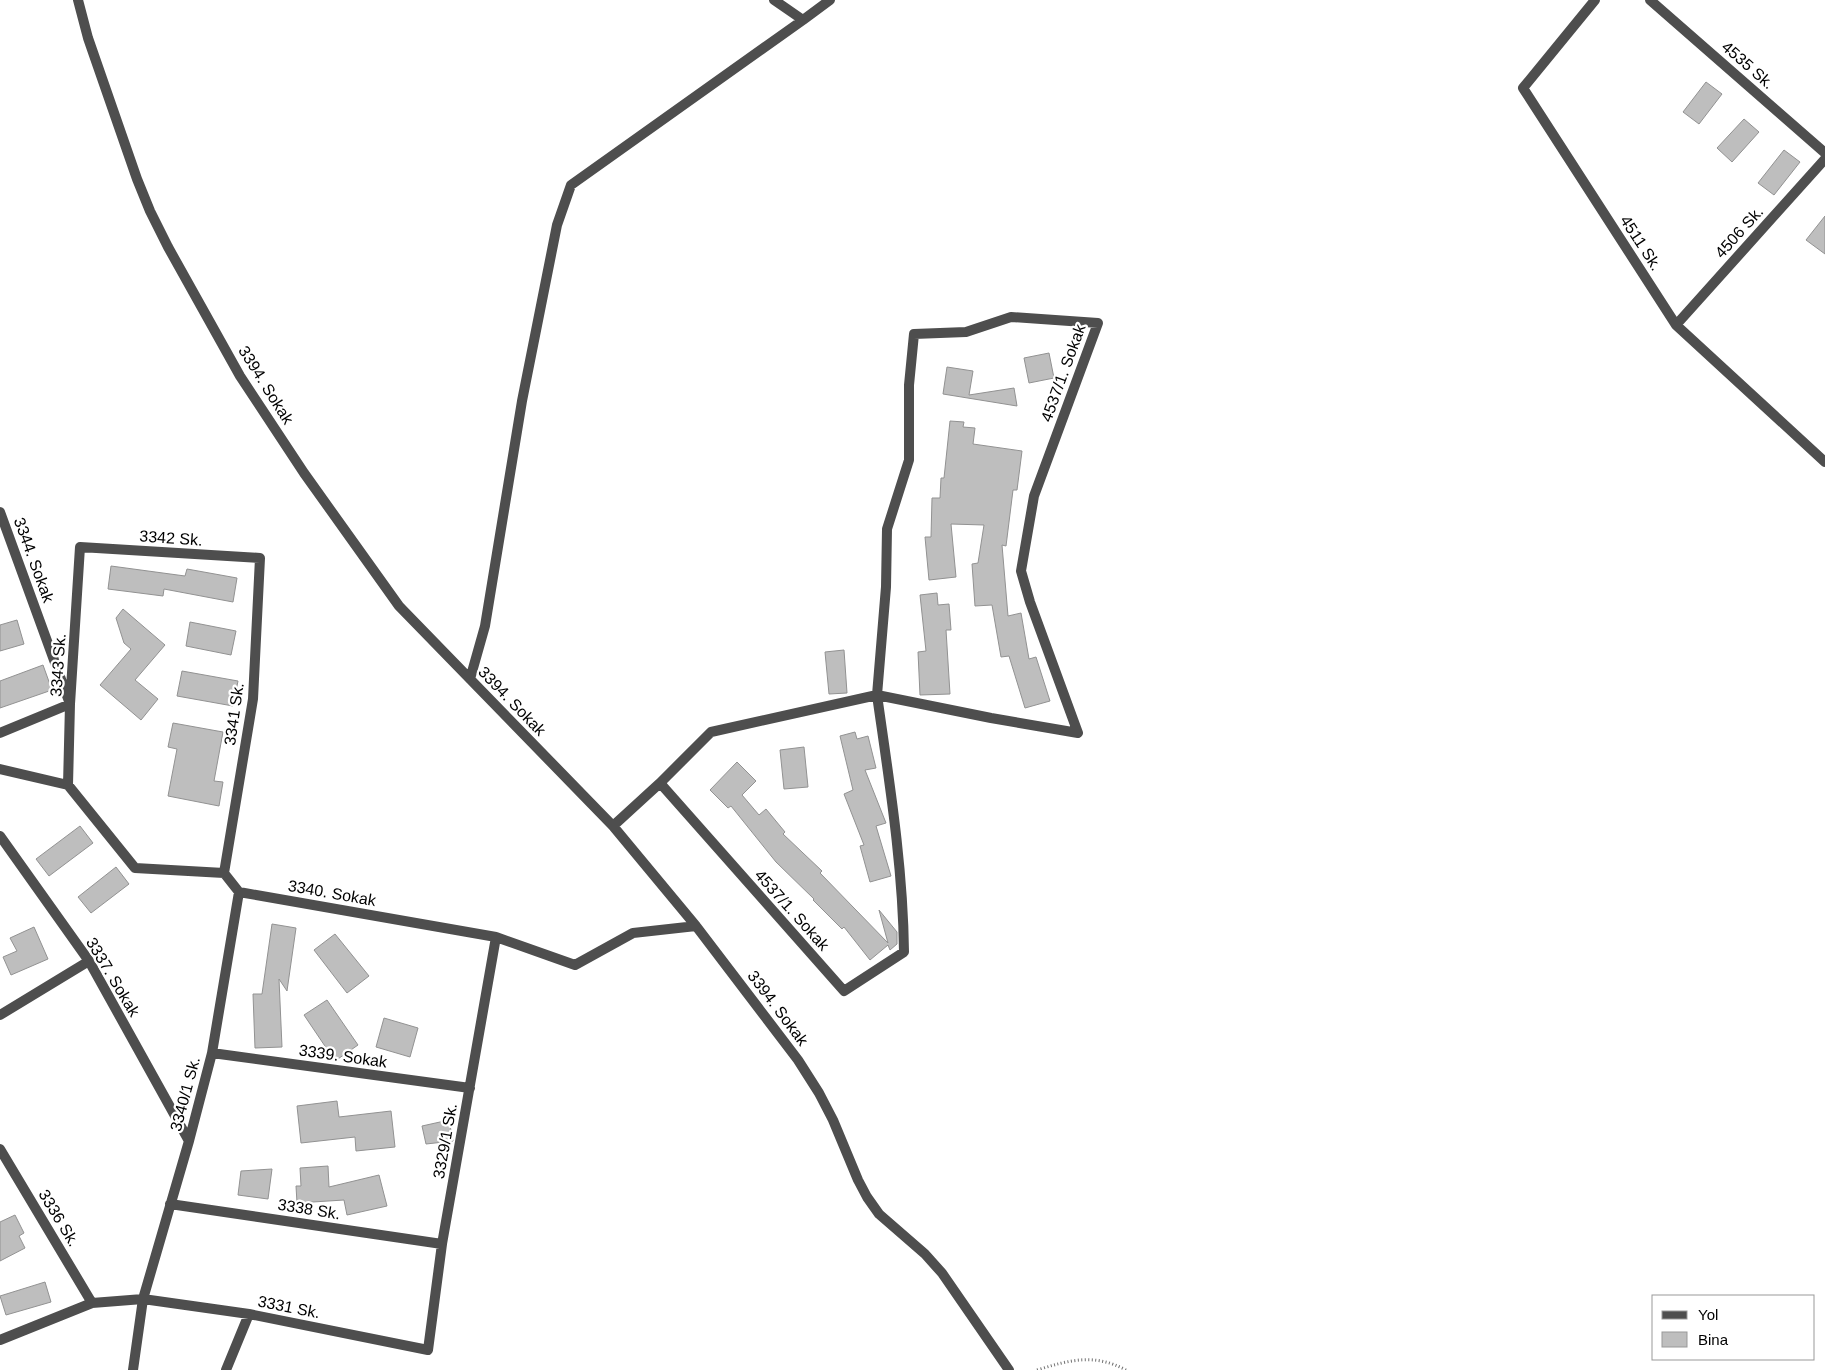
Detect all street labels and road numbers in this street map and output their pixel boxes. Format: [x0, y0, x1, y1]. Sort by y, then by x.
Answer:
street label: 4535 Sk. [1719, 38, 1777, 92]
street label: 4506 Sk. [1712, 203, 1766, 261]
street label: 4511 Sk. [1617, 212, 1665, 274]
street label: 4537/1. Sokak [1038, 321, 1089, 424]
street label: 3394. Sokak [235, 343, 297, 428]
street label: 3344. Sokak [11, 515, 58, 606]
street label: 3342 Sk. [139, 527, 203, 549]
street label: 3343 Sk. [47, 633, 69, 697]
street label: 3394. Sokak [475, 663, 550, 740]
street label: 3341 Sk. [221, 682, 247, 746]
street label: 4537/1. Sokak [751, 866, 833, 954]
street label: 3340. Sokak [287, 877, 378, 909]
street label: 3337. Sokak [83, 934, 144, 1020]
street label: 3394. Sokak [744, 967, 812, 1049]
street label: 3339. Sokak [298, 1041, 389, 1071]
street label: 3340/1 Sk. [167, 1055, 203, 1133]
street label: 3329/1 Sk. [430, 1102, 460, 1180]
street label: 3336 Sk. [35, 1187, 83, 1249]
street label: 3338 Sk. [276, 1196, 342, 1222]
street label: 3331 Sk. [256, 1293, 322, 1321]

